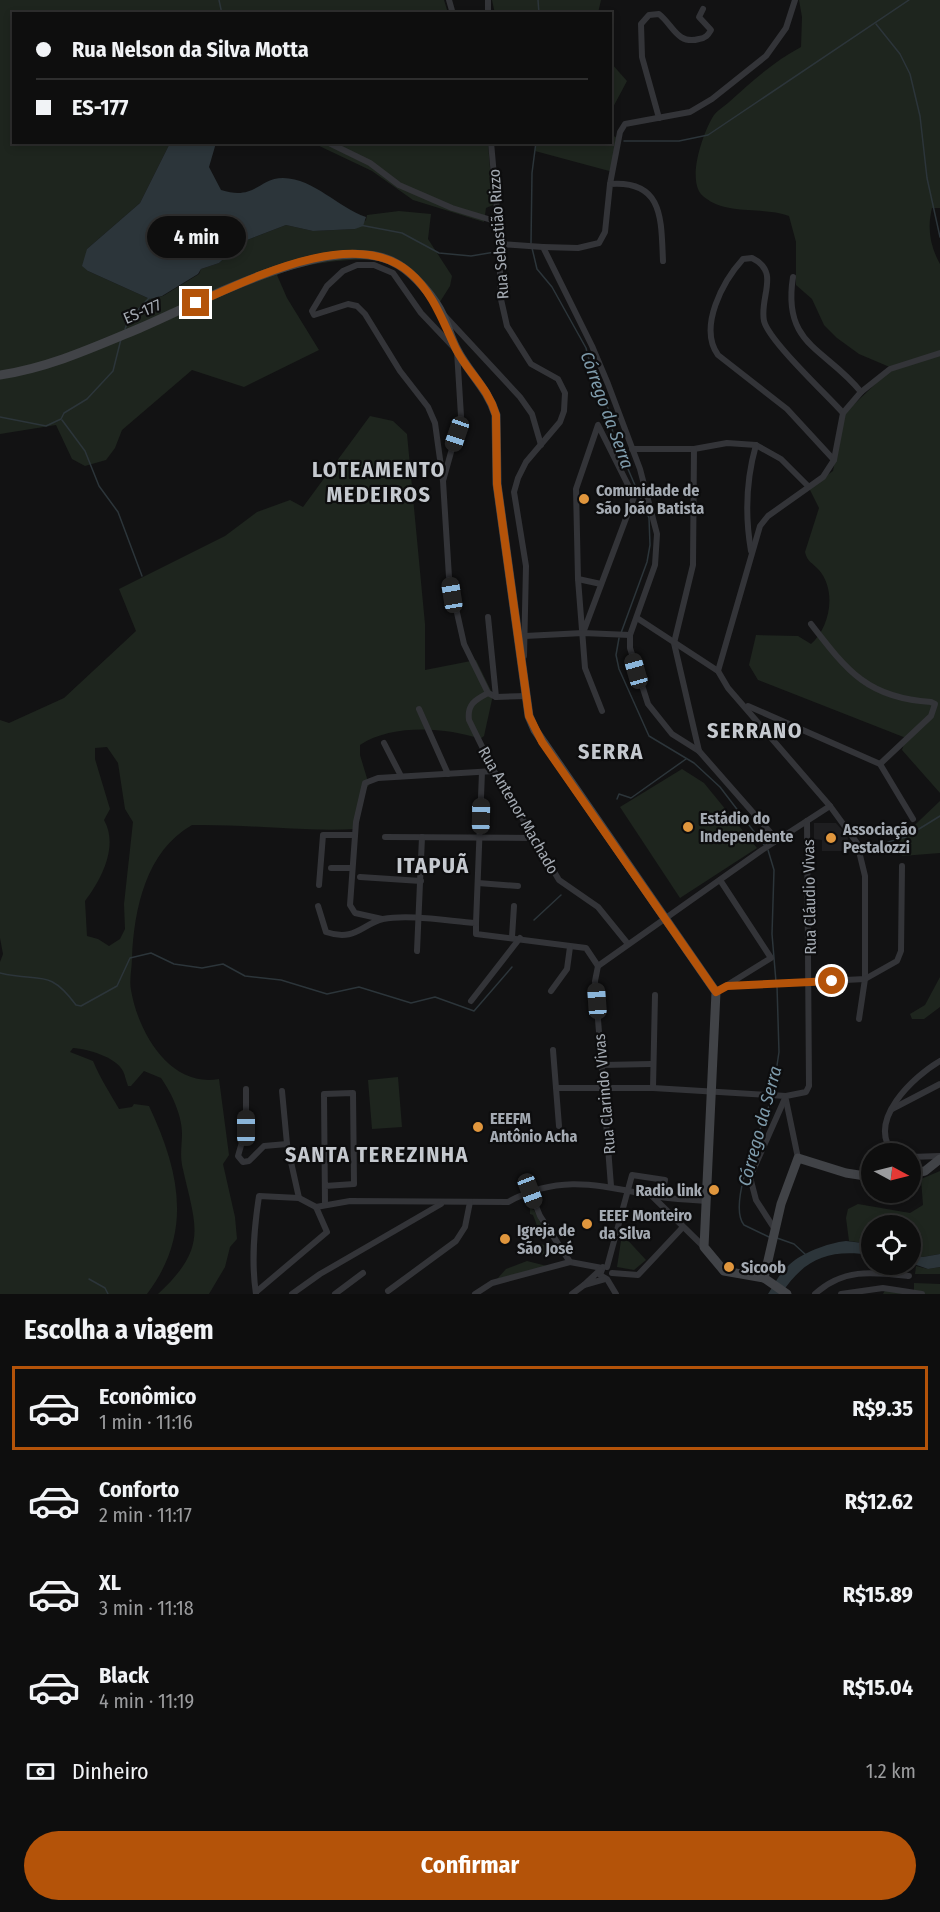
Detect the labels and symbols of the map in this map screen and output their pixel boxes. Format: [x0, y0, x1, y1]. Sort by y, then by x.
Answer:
street label: Rua Sebastião Rizzo [484, 168, 513, 300]
callout: 4 min [146, 216, 246, 258]
route end [182, 289, 209, 316]
street label: ES-177 [120, 295, 164, 328]
water label: Córrego da Serra [576, 348, 638, 472]
car [443, 414, 471, 454]
district label: LOTEAMENTO MEDEIROS [312, 456, 446, 508]
place label: Comunidade de São João Batista [596, 481, 704, 518]
marker: Comunidade de São João Batista [577, 492, 591, 506]
car [440, 576, 464, 614]
car [622, 651, 650, 691]
district label: SERRANO [707, 717, 803, 744]
district label: SERRA [578, 738, 644, 765]
street label: Rua Antenor Machado [474, 743, 563, 877]
car [472, 798, 490, 834]
place label: Estádio do Independente [700, 809, 793, 846]
marker: Estádio do Independente [681, 820, 695, 834]
place label: Associação Pestalozzi [842, 820, 917, 857]
marker: Associação Pestalozzi [824, 831, 838, 845]
street label: Rua Cláudio Vivas [799, 839, 820, 955]
district label: ITAPUÃ [396, 852, 470, 879]
route start [818, 967, 845, 994]
car [587, 982, 607, 1020]
street label: Rua Clarindo Vivas [590, 1033, 619, 1155]
water label: Córrego da Serra [733, 1064, 787, 1188]
place label: EEEFM Antônio Acha [489, 1109, 577, 1146]
car [237, 1110, 255, 1146]
marker: EEEFM Antônio Acha [471, 1120, 485, 1134]
district label: SANTA TEREZINHA [285, 1141, 469, 1168]
north arrow [861, 1143, 921, 1203]
car [515, 1171, 545, 1211]
place label: Radio link [635, 1181, 703, 1200]
marker: Radio link [707, 1183, 721, 1197]
place label: EEEF Monteiro da Silva [599, 1206, 693, 1243]
marker: EEEF Monteiro da Silva [580, 1217, 594, 1231]
place label: Igreja de São José [517, 1221, 575, 1258]
marker: Igreja de São José [498, 1232, 512, 1246]
place label: Sicoob [741, 1258, 786, 1277]
marker: Sicoob [722, 1260, 736, 1274]

